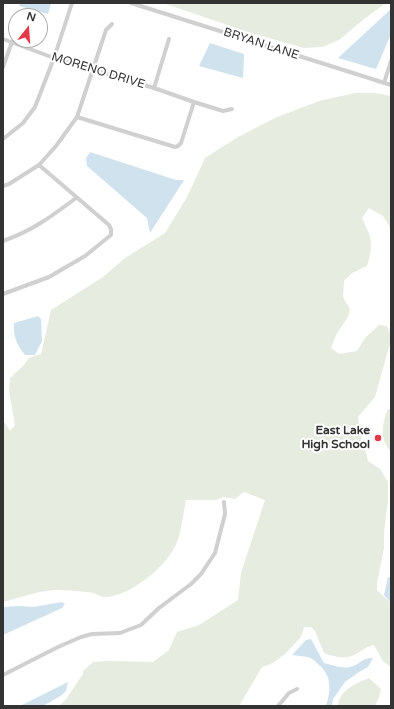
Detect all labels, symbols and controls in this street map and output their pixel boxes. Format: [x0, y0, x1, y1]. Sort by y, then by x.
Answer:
north arrow [8, 8, 48, 48]
text: N [25, 9, 37, 25]
street label: BRYAN LANE [221, 25, 301, 63]
street label: MORENO DRIVE [50, 50, 146, 92]
place label: East Lake High School [301, 424, 370, 452]
marker: East Lake High School [373, 433, 383, 443]

